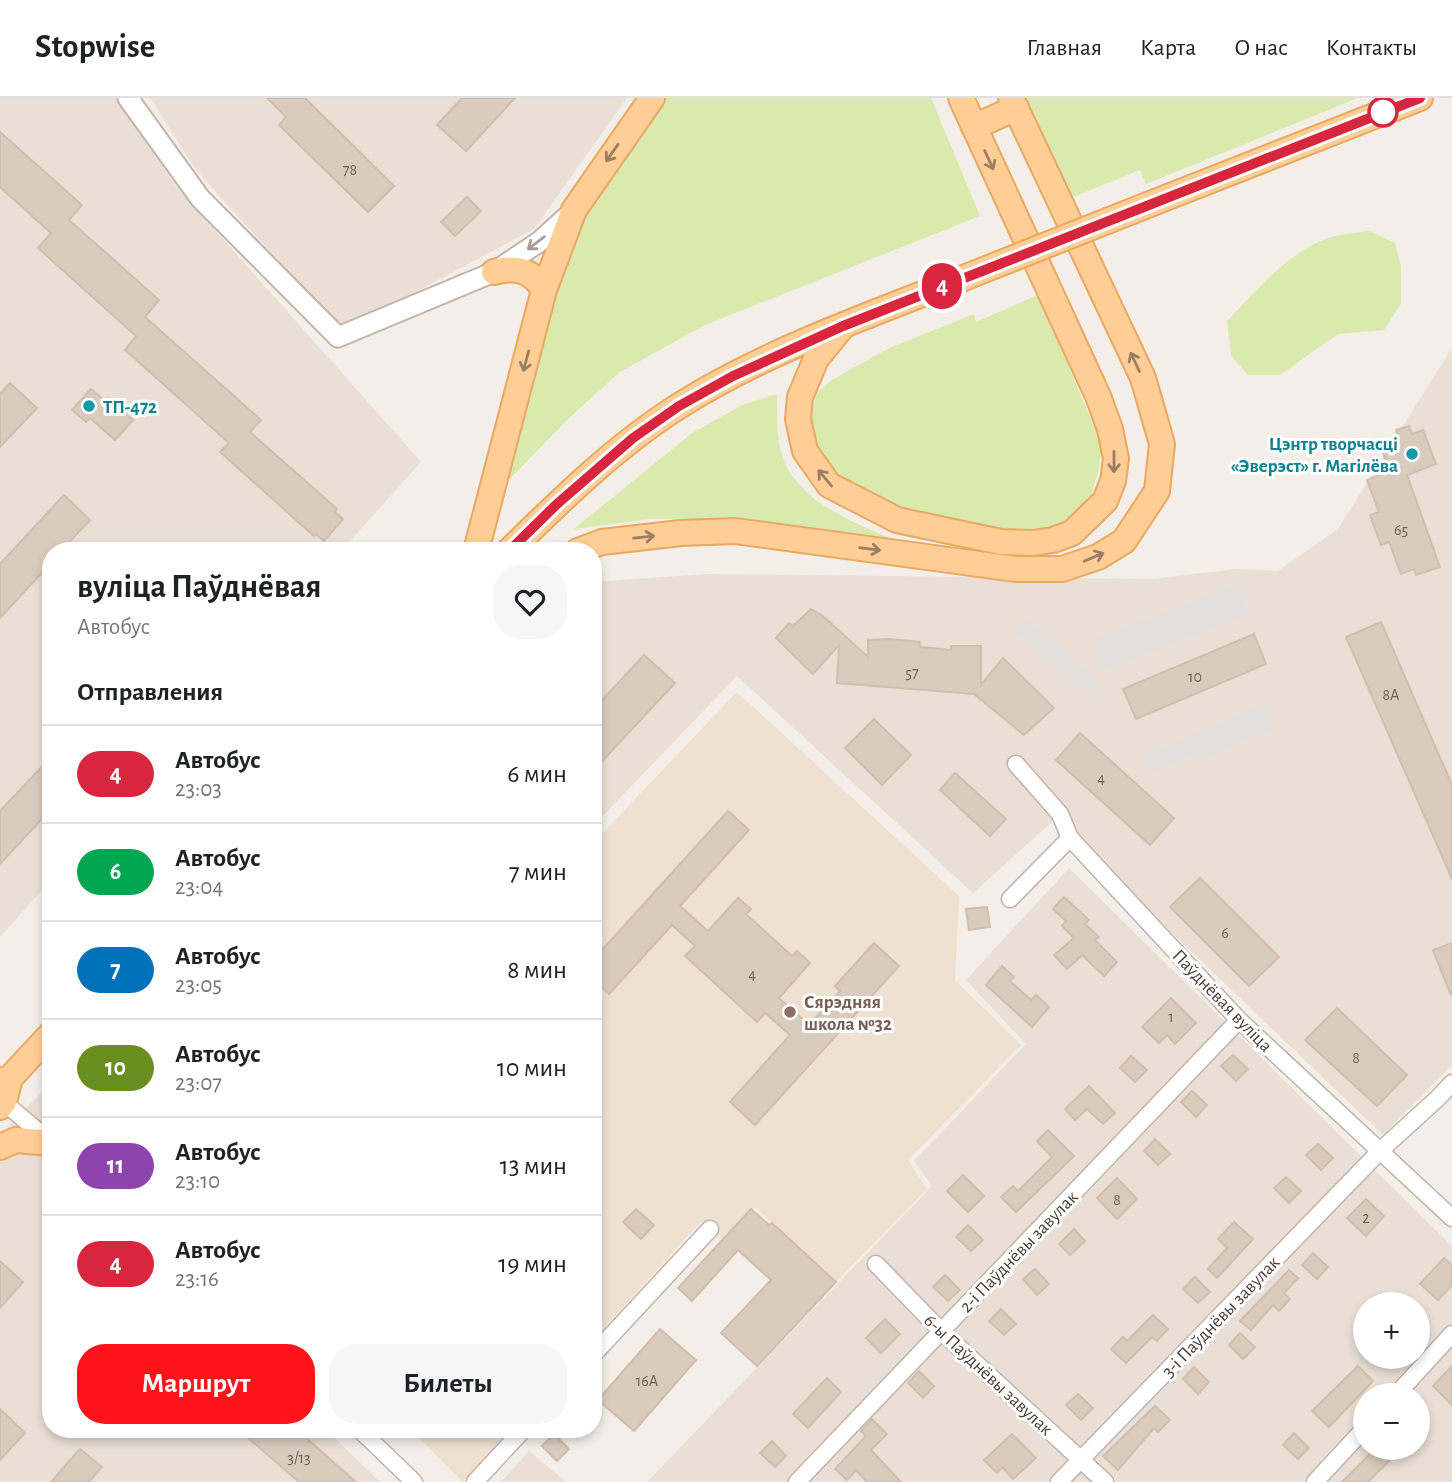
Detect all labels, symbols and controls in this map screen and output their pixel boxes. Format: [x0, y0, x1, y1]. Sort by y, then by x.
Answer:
text: Stopwise [35, 31, 155, 64]
text: Главная [1027, 36, 1102, 60]
text: Карта [1140, 36, 1196, 60]
text: О нас [1234, 36, 1288, 60]
text: Контакты [1326, 36, 1417, 60]
unlabelled marker [1368, 97, 1398, 127]
one-way arrow [605, 143, 620, 162]
one-way arrow [983, 149, 996, 170]
house number: 78 [343, 162, 357, 178]
one-way arrow [527, 236, 546, 251]
line badge: 4 [919, 263, 965, 309]
text: 4 [936, 274, 948, 298]
one-way arrow [519, 350, 532, 372]
one-way arrow [1128, 352, 1142, 373]
marker: ТП-472 [81, 398, 97, 414]
place label: ТП-472 [103, 398, 157, 417]
place label: Цэнтр творчасці «Эверэст» г. Магілёва [1230, 435, 1398, 476]
marker: Цэнтр творчасці «Эверэст» г. Магілёва [1404, 446, 1420, 462]
one-way arrow [1107, 450, 1121, 473]
one-way arrow [817, 469, 833, 487]
house number: 65 [1394, 522, 1408, 538]
one-way arrow [633, 531, 655, 544]
one-way arrow [859, 543, 881, 556]
one-way arrow [1083, 550, 1105, 563]
button: heart [493, 565, 567, 639]
text: вуліца Паўднёвая [77, 571, 322, 604]
text: Автобус [77, 616, 150, 639]
house number: 57 [905, 665, 919, 681]
house number: 10 [1188, 669, 1202, 685]
text: Отправления [77, 679, 223, 705]
house number: 8А [1383, 687, 1400, 703]
text: Автобус [175, 747, 261, 773]
text: 6 мин [507, 761, 567, 787]
text: 4 [109, 762, 122, 786]
house number: 4 [1097, 770, 1105, 786]
text: 23:03 [175, 778, 222, 801]
text: Автобус [175, 845, 261, 871]
text: 7 мин [509, 859, 567, 885]
text: 6 [110, 860, 121, 884]
text: 23:04 [175, 876, 223, 899]
house number: 6 [1221, 925, 1229, 941]
text: Автобус [175, 943, 261, 969]
street label: Паўднёвая вуліца [1168, 946, 1276, 1056]
text: 8 мин [507, 957, 567, 983]
text: 7 [110, 958, 121, 982]
house number: 4 [748, 966, 756, 982]
text: 23:05 [175, 974, 222, 997]
place label: Сярэдняя школа №32 [804, 993, 892, 1034]
marker: Сярэдняя школа №32 [782, 1004, 798, 1020]
house number: 1 [1168, 1009, 1174, 1025]
text: Автобус [175, 1041, 261, 1067]
house number: 8 [1352, 1050, 1360, 1066]
text: 10 мин [497, 1055, 567, 1081]
text: 10 [105, 1056, 126, 1080]
text: 23:07 [175, 1072, 222, 1095]
text: Автобус [175, 1139, 261, 1165]
text: 13 мин [500, 1153, 567, 1179]
text: 11 [107, 1154, 124, 1178]
text: 23:10 [175, 1170, 220, 1193]
street label: 2-і Паўднёвы завулак [956, 1187, 1082, 1317]
house number: 8 [1113, 1192, 1121, 1208]
house number: 2 [1362, 1210, 1370, 1226]
text: Автобус [175, 1237, 261, 1263]
text: 19 мин [498, 1251, 567, 1277]
text: 4 [109, 1252, 122, 1276]
street label: 3-і Паўднёвы завулак [1159, 1253, 1284, 1381]
text: 23:16 [175, 1268, 219, 1291]
map controls [1353, 1292, 1430, 1460]
button: + [1353, 1292, 1430, 1369]
street label: 6-ы Паўднёвы завулак [920, 1311, 1056, 1440]
button: Маршрут [77, 1344, 315, 1424]
button: Билеты [329, 1344, 567, 1424]
house number: 16А [636, 1373, 659, 1389]
button: − [1353, 1383, 1430, 1460]
house number: 3/13 [287, 1450, 311, 1466]

